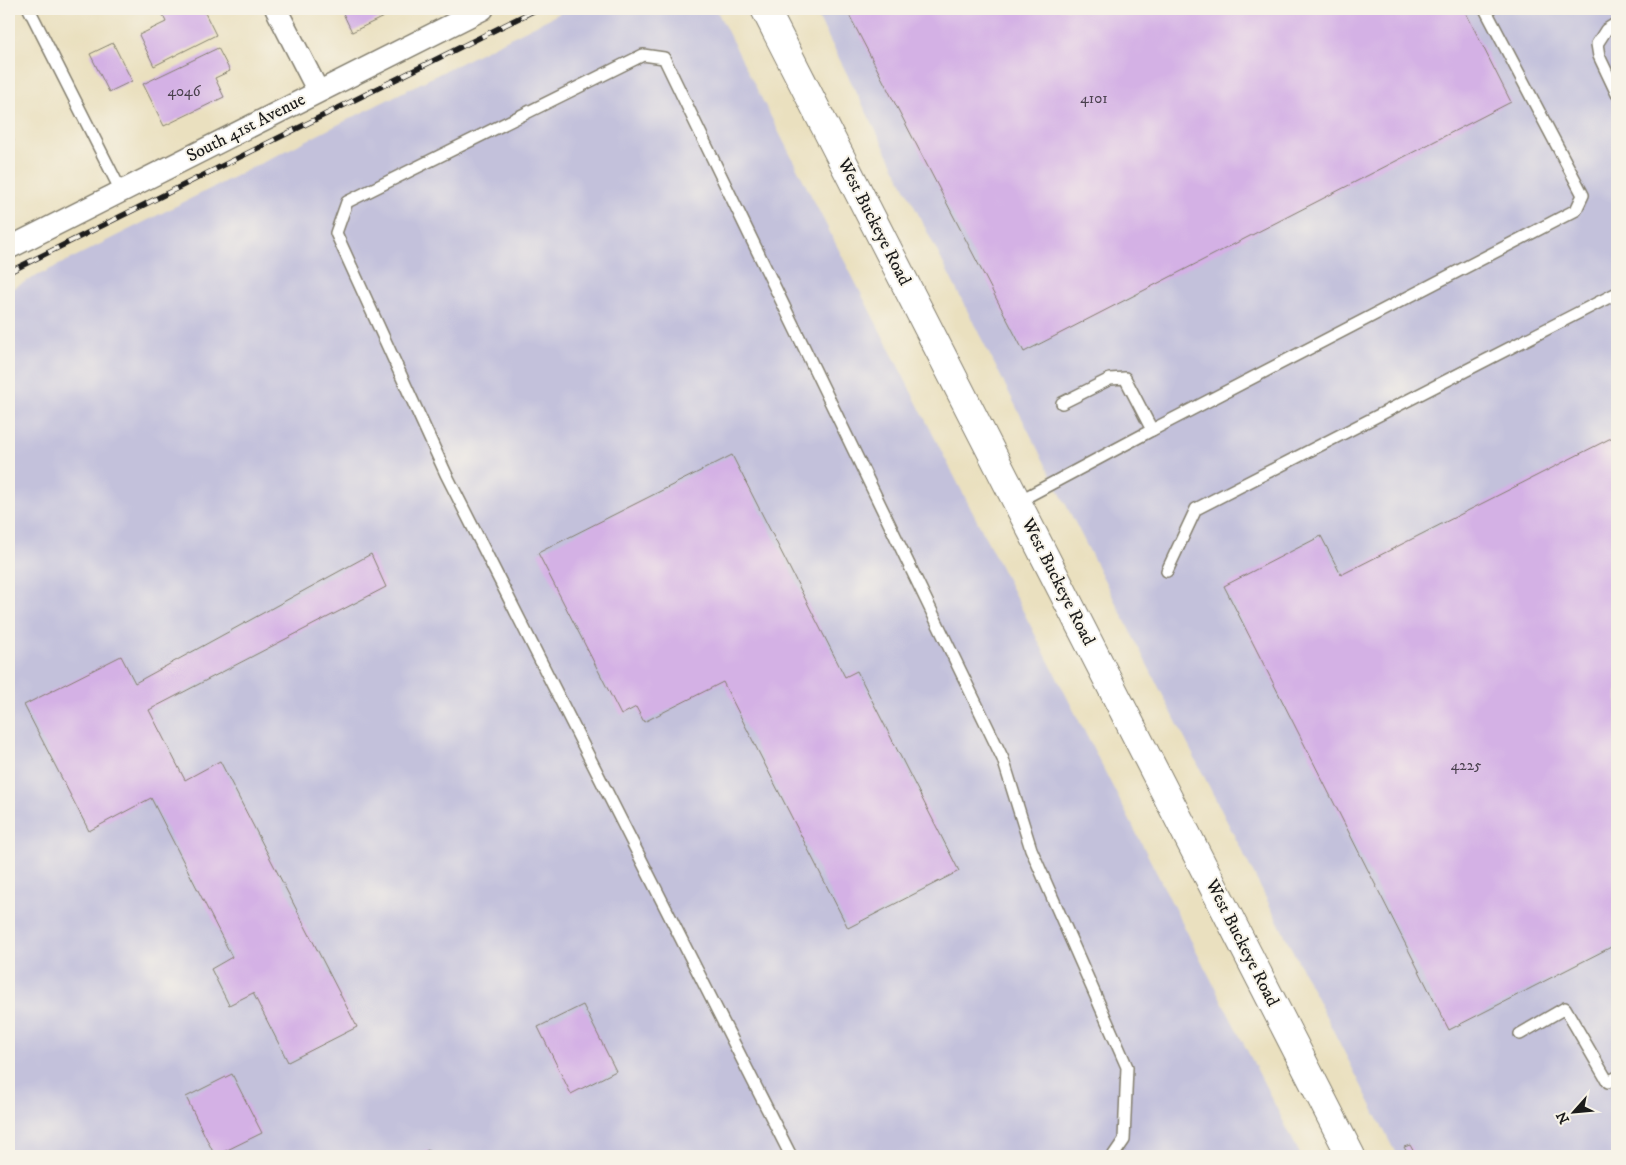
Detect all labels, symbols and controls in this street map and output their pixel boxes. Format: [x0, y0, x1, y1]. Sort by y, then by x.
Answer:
house number: 4046 [167, 82, 202, 101]
street label: South 41st Avenue [183, 89, 309, 167]
house number: 4101 [1080, 89, 1108, 108]
street label: West Buckeye Road [832, 154, 916, 289]
street label: West Buckeye Road [1016, 514, 1100, 649]
house number: 4225 [1451, 756, 1482, 775]
street label: West Buckeye Road [1200, 875, 1284, 1010]
north arrow [1548, 1088, 1598, 1138]
text: N [1552, 1108, 1574, 1127]

